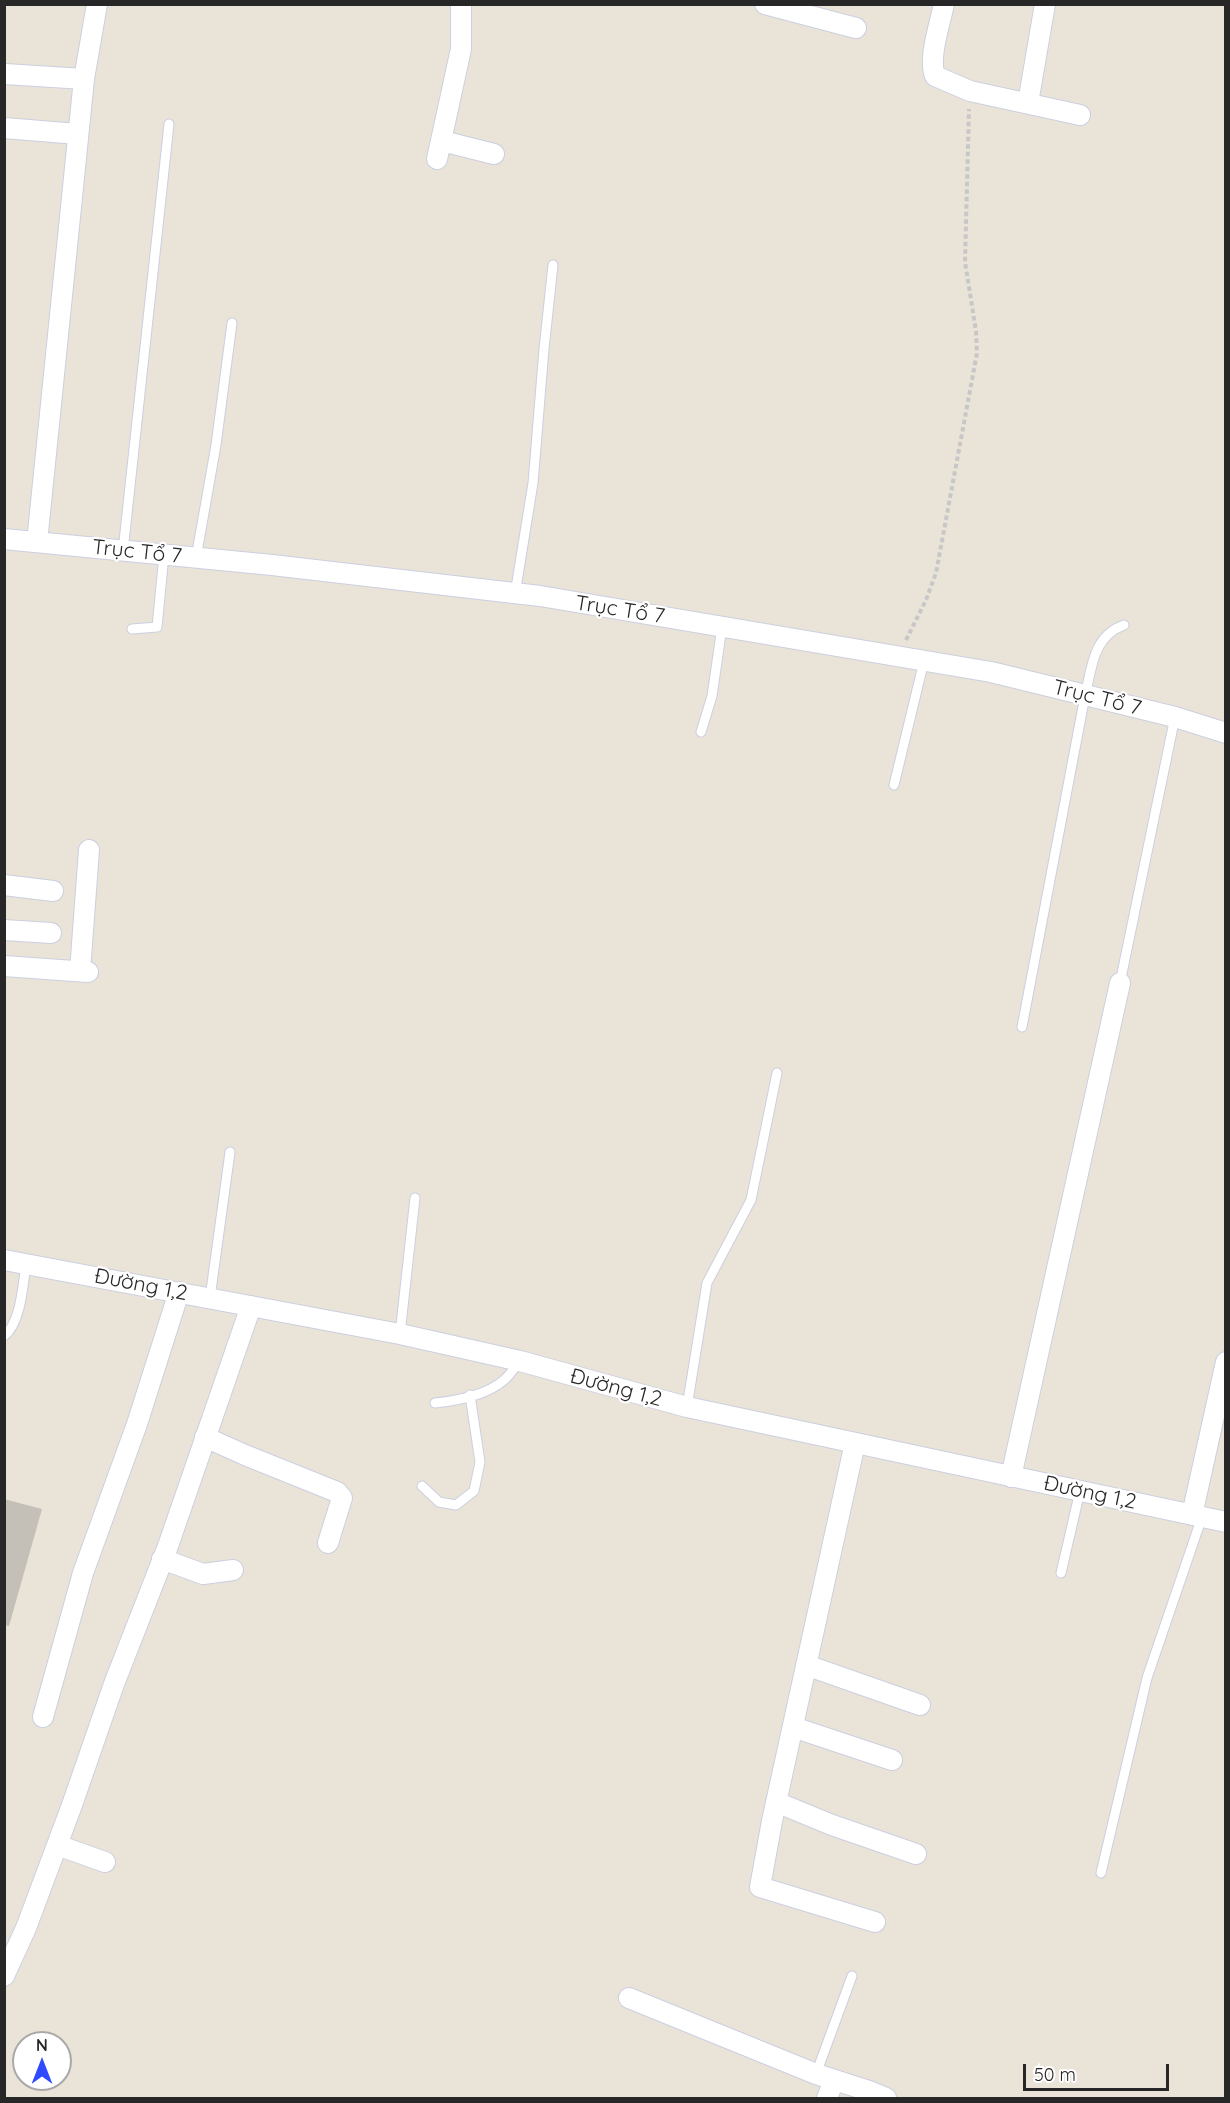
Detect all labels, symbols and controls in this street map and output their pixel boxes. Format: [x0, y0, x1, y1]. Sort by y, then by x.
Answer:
street label: Trục Tổ 7 [91, 535, 183, 569]
street label: Trục Tổ 7 [574, 591, 666, 629]
street label: Trục Tổ 7 [1050, 675, 1144, 721]
street label: Đường 1,2 [92, 1264, 190, 1306]
street label: Đường 1,2 [567, 1364, 665, 1412]
street label: Đường 1,2 [1041, 1471, 1139, 1515]
north arrow [12, 2031, 72, 2091]
text: N [36, 2035, 48, 2055]
scale bar [1026, 2052, 1172, 2090]
text: 50 m [1034, 2063, 1076, 2086]

